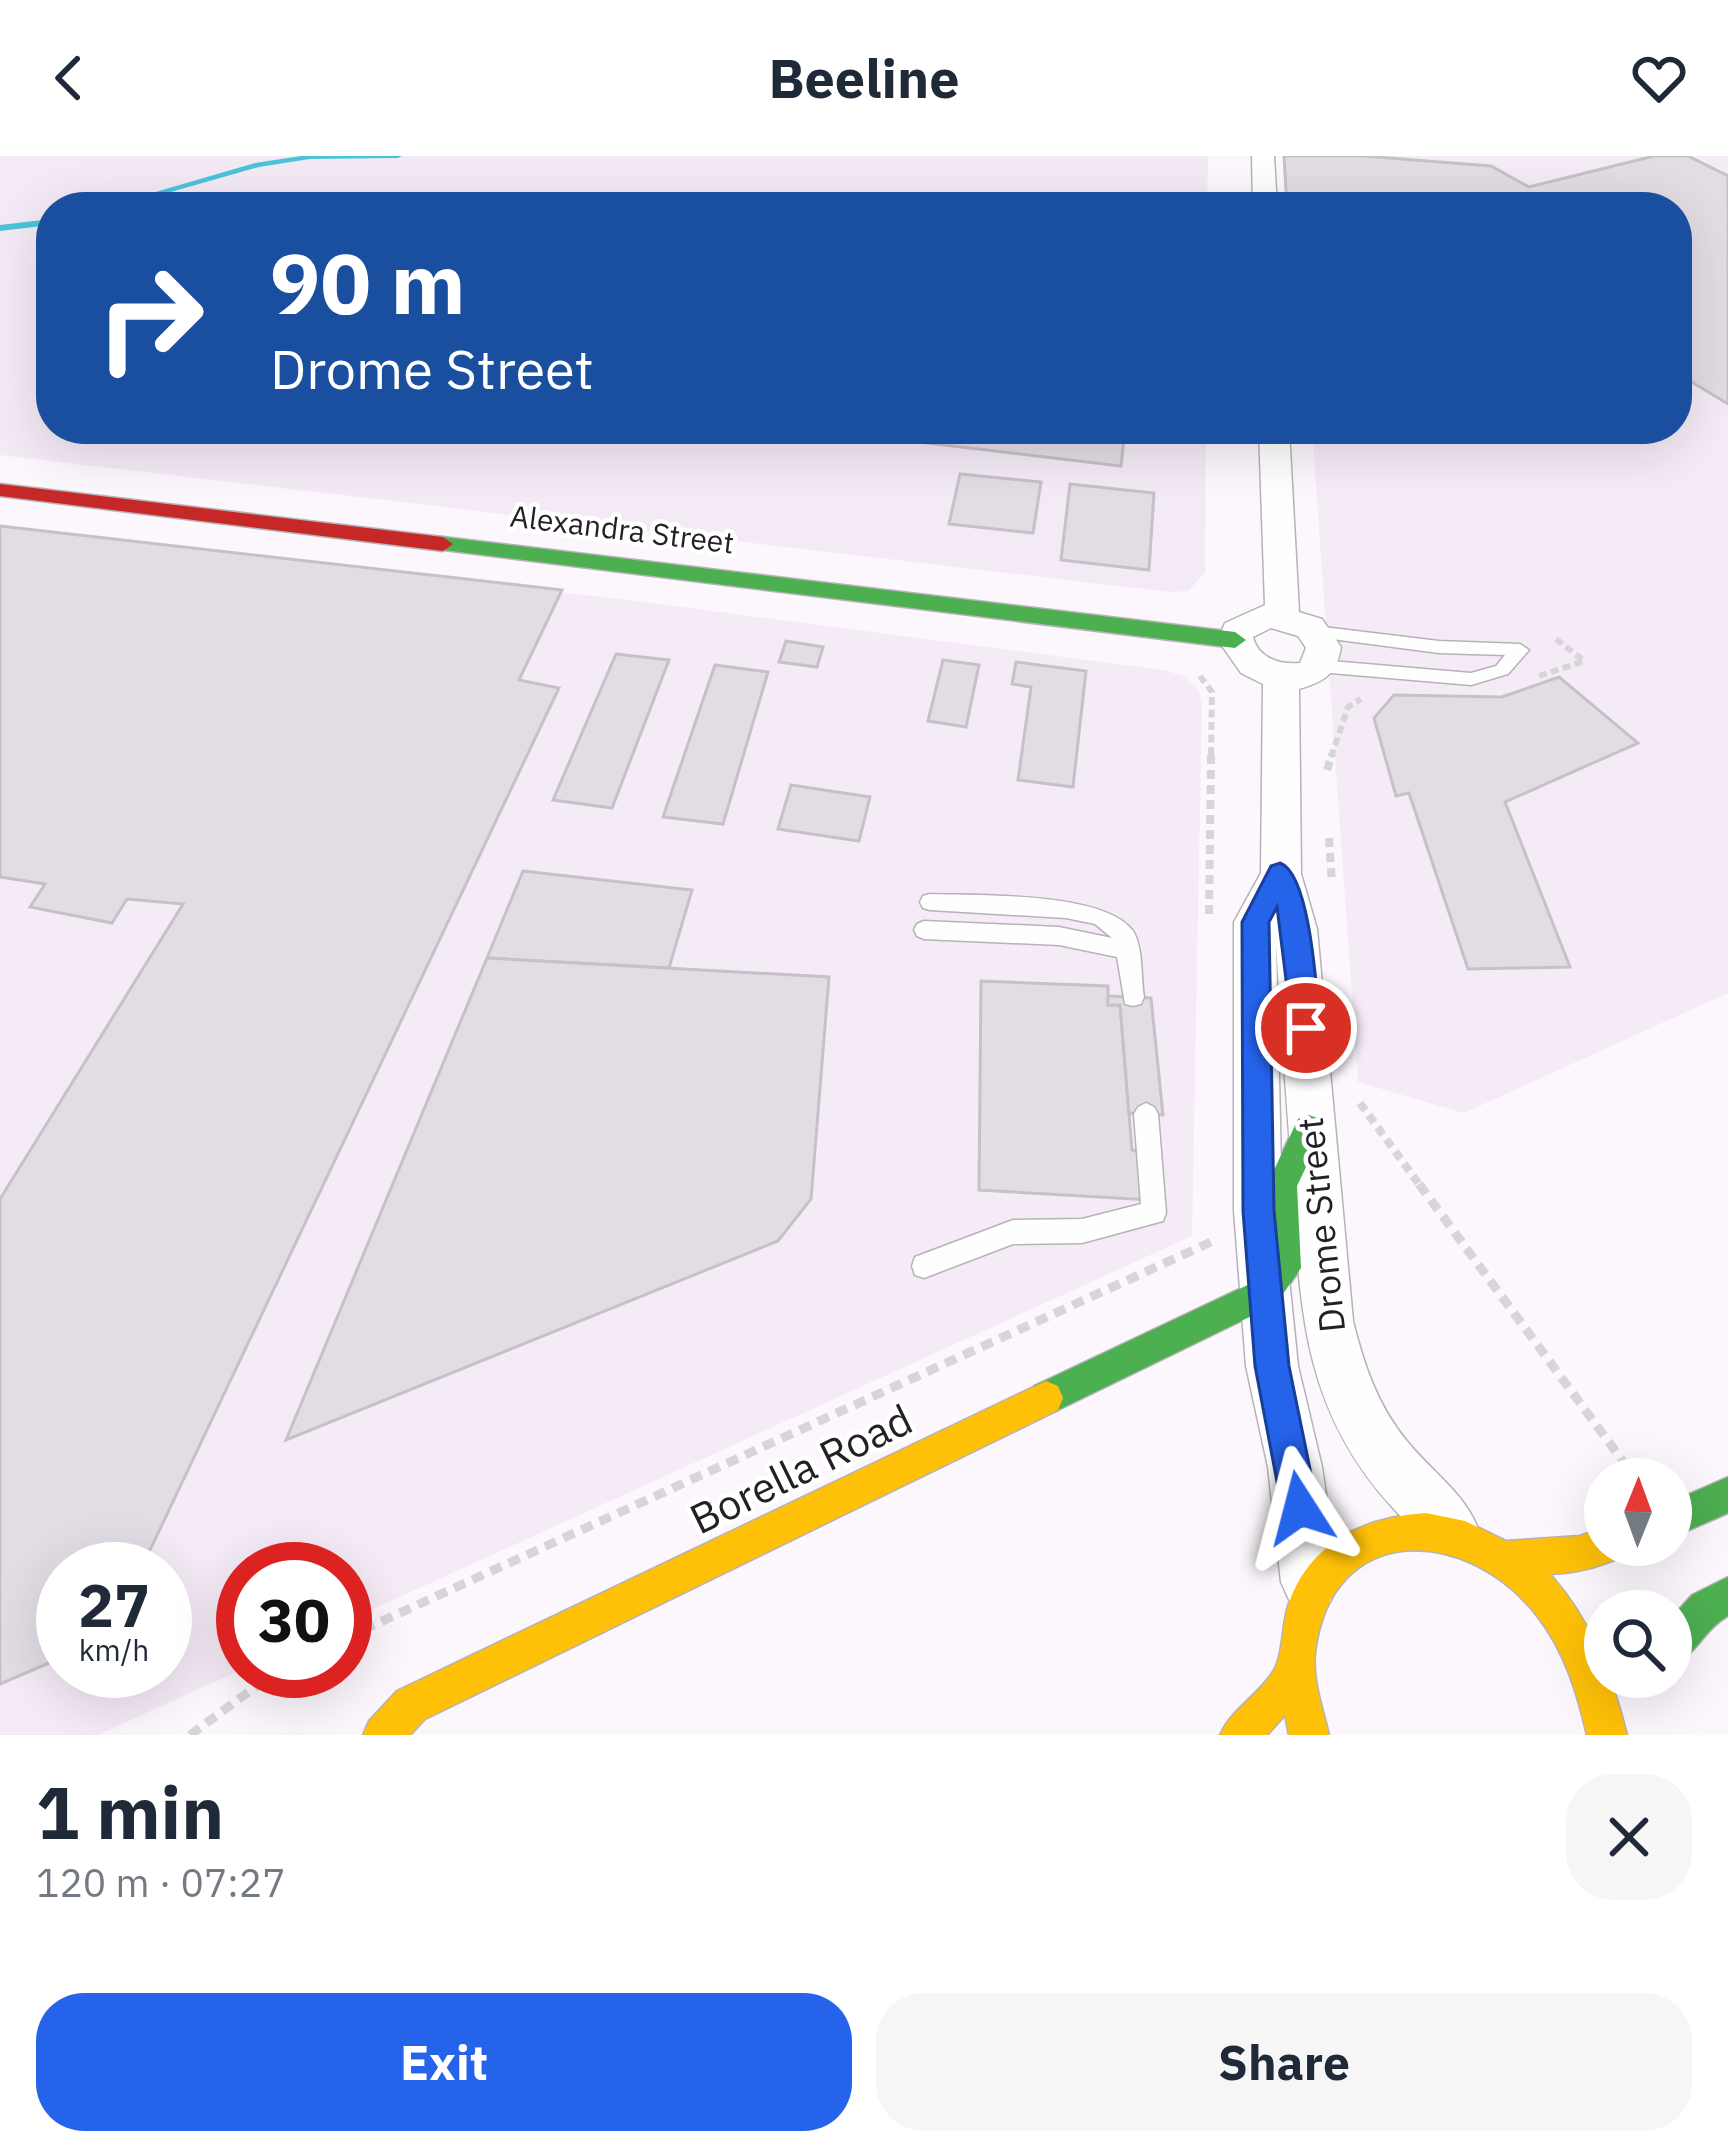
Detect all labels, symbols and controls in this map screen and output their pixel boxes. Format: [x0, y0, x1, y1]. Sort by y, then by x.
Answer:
text: Beeline [768, 43, 960, 113]
icon: back [36, 45, 102, 111]
icon: heart [1626, 45, 1692, 111]
text: 90 m [270, 228, 466, 337]
icon: right [72, 240, 228, 396]
text: Drome Street [270, 334, 594, 404]
street label: Alexandra Street [508, 495, 736, 562]
pin [1255, 977, 1357, 1079]
icon: arrive [1273, 995, 1339, 1061]
street label: Drome Street [1286, 1115, 1355, 1335]
street label: Borella Road [681, 1391, 921, 1546]
position arrow [1237, 1445, 1363, 1571]
north arrow [1584, 1458, 1692, 1566]
map controls [1584, 1458, 1692, 1698]
speed limit sign: 30 [216, 1542, 372, 1698]
text: 27 [78, 1565, 150, 1644]
button: search [1584, 1590, 1692, 1698]
text: km/h [79, 1630, 149, 1669]
text: 1 min [36, 1765, 224, 1859]
button: close [1566, 1774, 1692, 1900]
text: 120 m · 07:27 [36, 1857, 286, 1908]
button: Exit [36, 1993, 852, 2131]
button: Share [876, 1993, 1692, 2131]

